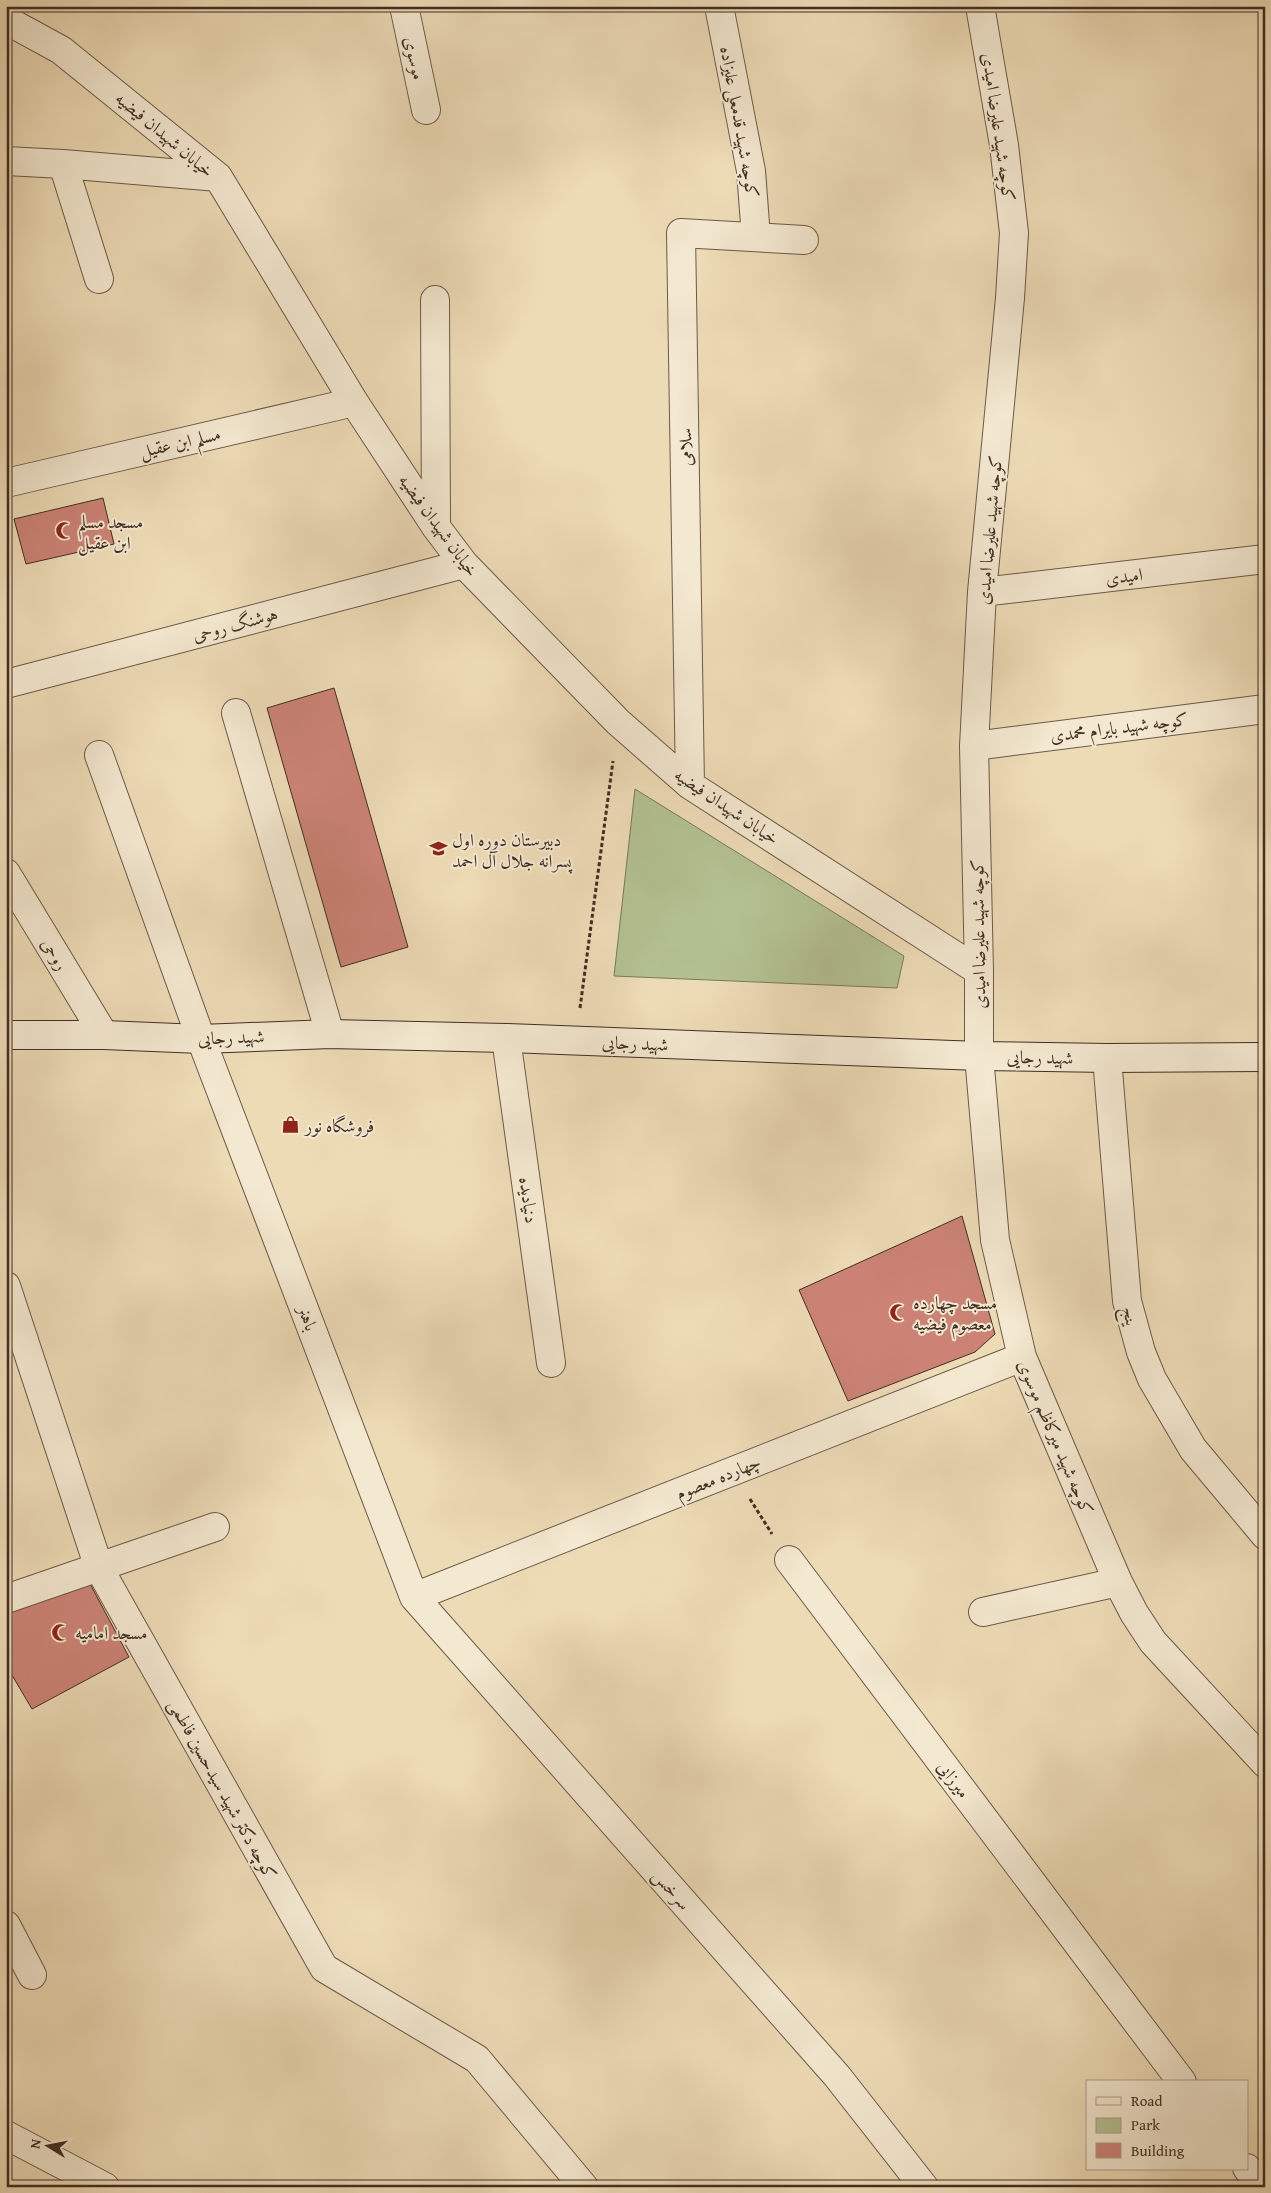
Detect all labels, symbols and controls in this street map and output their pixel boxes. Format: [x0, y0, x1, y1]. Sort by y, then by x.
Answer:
street label: موسوی [397, 34, 433, 82]
street label: کوچه شهید قدمعلی علیزاده [713, 44, 767, 200]
street label: کوچه شهید علیرضا امیدی [975, 51, 1023, 203]
street label: خیابان شهیدان فیضیه [110, 85, 220, 183]
street label: مسلم ابن عقیل [137, 420, 224, 469]
street label: سلامی [671, 428, 699, 466]
street label: کوچه شهید علیرضا امیدی [969, 454, 1009, 606]
street label: خیابان شهیدان فیضیه [392, 468, 486, 582]
place label: مسجد مسلم ابن عقیل [78, 508, 143, 556]
mosque icon: مسجد مسلم ابن عقیل [54, 521, 74, 541]
street label: امیدی [1104, 560, 1144, 592]
street label: هوشنگ روحی [189, 600, 281, 648]
street label: کوچه شهید بایرام محمدی [1049, 705, 1190, 752]
street label: خیابان شهیدان فیضیه [669, 761, 785, 851]
place label: دبیرستان دوره اول پسرانه جلال آل احمد [452, 826, 573, 874]
school or university icon: دبیرستان دوره اول پسرانه جلال آل احمد [428, 839, 448, 859]
street label: کوچه شهید علیرضا امیدی [963, 859, 993, 1009]
street label: روحی [35, 932, 75, 976]
street label: شهید رجایی [197, 1022, 265, 1052]
street label: شهید رجایی [601, 1028, 669, 1058]
street label: شهید رجایی [1006, 1043, 1074, 1071]
place label: فروشگاه نور [303, 1112, 374, 1139]
shop icon: فروشگاه نور [281, 1115, 301, 1135]
street label: دنیادیده [512, 1175, 546, 1225]
place label: مسجد چهارده معصوم فیضیه [913, 1289, 997, 1340]
street label: باهنر [290, 1299, 325, 1335]
mosque icon: مسجد چهارده معصوم فیضیه [889, 1302, 909, 1322]
street label: ینج [1113, 1303, 1146, 1329]
street label: کوچه شهید میرکاظم موسوی [1007, 1355, 1101, 1520]
street label: چهارده معصوم [671, 1448, 766, 1509]
place label: مسجد امامیه [75, 1619, 148, 1646]
mosque icon: مسجد امامیه [51, 1622, 71, 1642]
street label: کوچه دکتر شهید سیدحسین فاطمی [162, 1694, 284, 1884]
street label: میرزایی [931, 1754, 977, 1804]
street label: سرخس [646, 1862, 698, 1916]
legend [1086, 2080, 1248, 2170]
text: Road [1131, 2090, 1162, 2111]
text: Park [1131, 2114, 1160, 2135]
north arrow [22, 2120, 72, 2170]
text: N [25, 2137, 46, 2150]
text: Building [1131, 2140, 1185, 2161]

